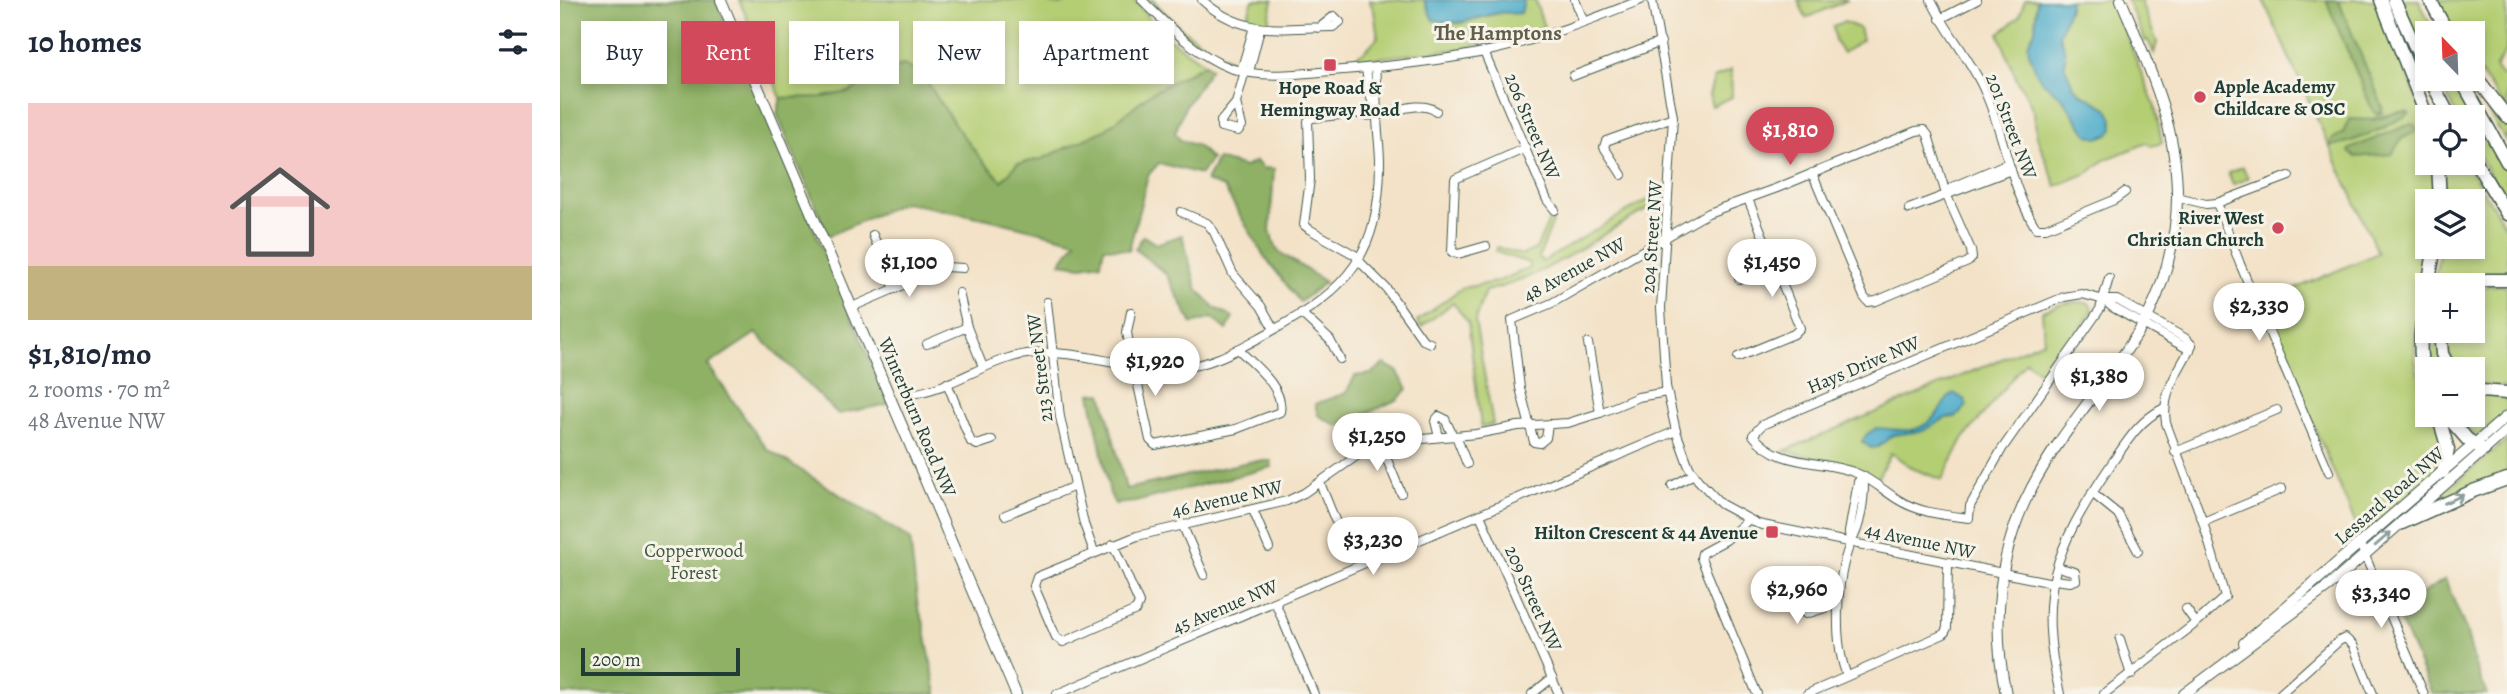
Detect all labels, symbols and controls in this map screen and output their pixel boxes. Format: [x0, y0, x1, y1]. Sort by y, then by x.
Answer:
district label: The Hamptons [1434, 19, 1562, 47]
chip: Buy [581, 21, 667, 84]
chip: Rent [681, 21, 775, 84]
chip: Filters [789, 21, 899, 84]
chip: New [913, 21, 1005, 84]
chip: Apartment [1019, 21, 1174, 84]
north arrow [2415, 21, 2485, 91]
map controls [2415, 21, 2485, 427]
text: 10 homes [28, 22, 142, 62]
icon: filters [494, 23, 532, 61]
marker: Hope Road & Hemingway Road [1322, 57, 1338, 73]
street label: 206 Street NW [1498, 69, 1566, 184]
street label: 201 Street NW [1979, 70, 2043, 183]
place label: Apple Academy Childcare & OSC [2213, 74, 2345, 122]
place label: Hope Road & Hemingway Road [1260, 75, 1401, 123]
marker: Apple Academy Childcare & OSC [2192, 89, 2208, 105]
button: locate [2415, 105, 2485, 175]
pin: $1,810 [1733, 108, 1847, 167]
text: $1,810 [1762, 114, 1818, 145]
icon: home [217, 149, 343, 275]
street label: 204 Street NW [1635, 179, 1669, 295]
button: layers [2415, 189, 2485, 259]
place label: River West Christian Church [2127, 205, 2265, 253]
marker: River West Christian Church [2270, 220, 2286, 236]
street label: 48 Avenue NW [1519, 231, 1631, 309]
pin: $1,100 [852, 240, 966, 299]
pin: $1,450 [1715, 240, 1829, 299]
text: $1,100 [881, 246, 937, 277]
text: $1,450 [1743, 246, 1801, 277]
button: + [2415, 273, 2485, 343]
pin: $2,330 [2202, 284, 2316, 343]
text: $2,330 [2229, 290, 2289, 321]
street label: 213 Street NW [1020, 312, 1060, 424]
street label: Hays Drive NW [1803, 329, 1924, 400]
street label: Winterburn Road NW [871, 333, 963, 501]
text: $1,810/mo [28, 334, 152, 374]
pin: $1,920 [1098, 338, 1212, 398]
text: $1,920 [1126, 345, 1184, 376]
pin: $1,380 [2042, 354, 2156, 413]
button: − [2415, 357, 2485, 427]
text: $1,380 [2070, 360, 2128, 391]
text: 2 rooms · 70 m² [28, 374, 170, 405]
text: 48 Avenue NW [28, 405, 165, 436]
pin: $1,250 [1320, 414, 1434, 473]
text: $1,250 [1348, 420, 1406, 451]
street label: Lessard Road NW [2329, 440, 2450, 551]
street label: 46 Avenue NW [1169, 474, 1285, 524]
one-way arrow [2443, 492, 2464, 505]
street label: 44 Avenue NW [1862, 517, 1978, 565]
pin: $3,230 [1316, 518, 1430, 577]
place label: Hilton Crescent & 44 Avenue [1534, 520, 1758, 546]
text: $3,230 [1343, 524, 1403, 555]
marker: Hilton Crescent & 44 Avenue [1764, 524, 1780, 540]
one-way arrow [2374, 531, 2392, 547]
park label: Copperwood Forest [644, 538, 744, 586]
street label: 209 Street NW [1498, 541, 1568, 656]
pin: $2,960 [1740, 566, 1854, 626]
pin: $3,340 [2324, 570, 2438, 630]
street label: 45 Avenue NW [1169, 573, 1282, 641]
text: $2,960 [1767, 573, 1827, 604]
text: $3,340 [2351, 577, 2411, 608]
scale bar [581, 645, 740, 677]
text: 200 m [592, 647, 641, 673]

